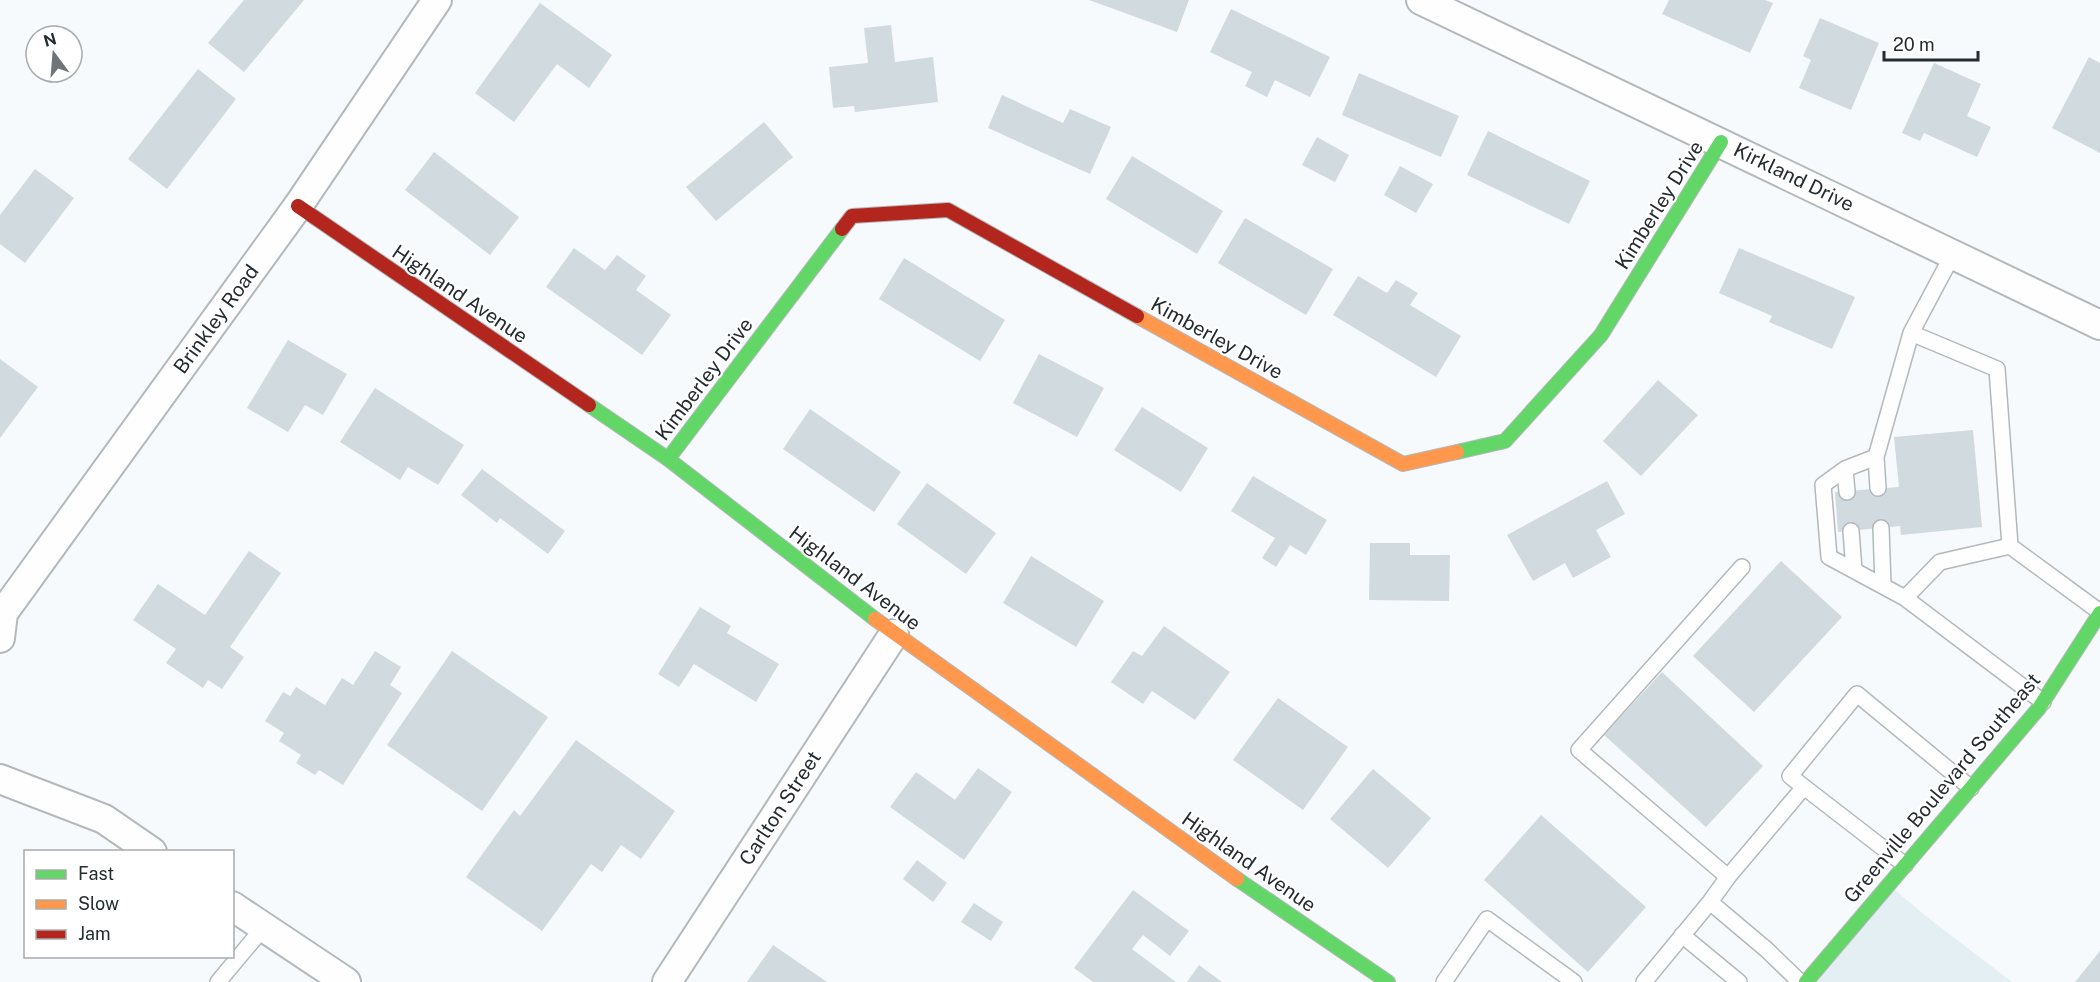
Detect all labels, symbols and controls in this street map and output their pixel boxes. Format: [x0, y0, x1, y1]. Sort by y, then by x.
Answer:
north arrow [24, 24, 84, 84]
scale bar [1884, 24, 1978, 62]
text: N [41, 29, 59, 51]
text: 20 m [1893, 34, 1935, 55]
street label: Kimberley Drive [1610, 136, 1708, 274]
street label: Kirkland Drive [1730, 138, 1858, 216]
street label: Highland Avenue [388, 240, 532, 348]
street label: Brinkley Road [168, 260, 264, 378]
street label: Kimberley Drive [1147, 292, 1287, 384]
street label: Kimberley Drive [650, 313, 758, 445]
street label: Highland Avenue [785, 521, 925, 635]
street label: Greenville Boulevard Southeast [1839, 668, 2045, 908]
street label: Carlton Street [734, 746, 826, 870]
street label: Highland Avenue [1177, 807, 1321, 917]
legend [24, 850, 234, 958]
text: Fast [78, 863, 114, 884]
text: Slow [78, 893, 119, 914]
text: Jam [78, 923, 111, 944]

